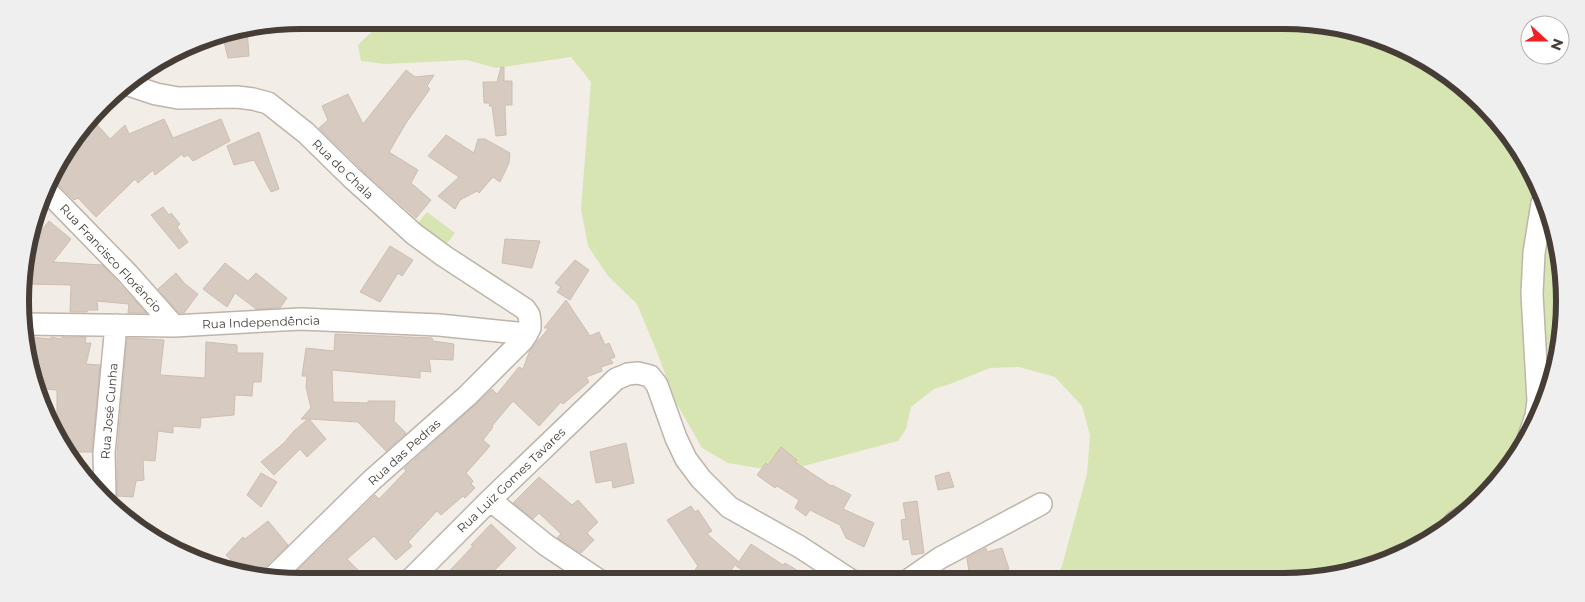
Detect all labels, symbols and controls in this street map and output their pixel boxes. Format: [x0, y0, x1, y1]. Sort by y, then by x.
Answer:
north arrow [1520, 15, 1570, 65]
text: N [1547, 36, 1568, 53]
street label: Rua do Chala [309, 136, 377, 202]
street label: Rua Francisco Florêncio [57, 201, 165, 315]
street label: Rua Independência [202, 312, 320, 332]
street label: Rua José Cunha [97, 362, 121, 460]
street label: Rua das Pedras [365, 415, 443, 488]
street label: Rua Luiz Gomes Tavares [454, 424, 568, 536]

